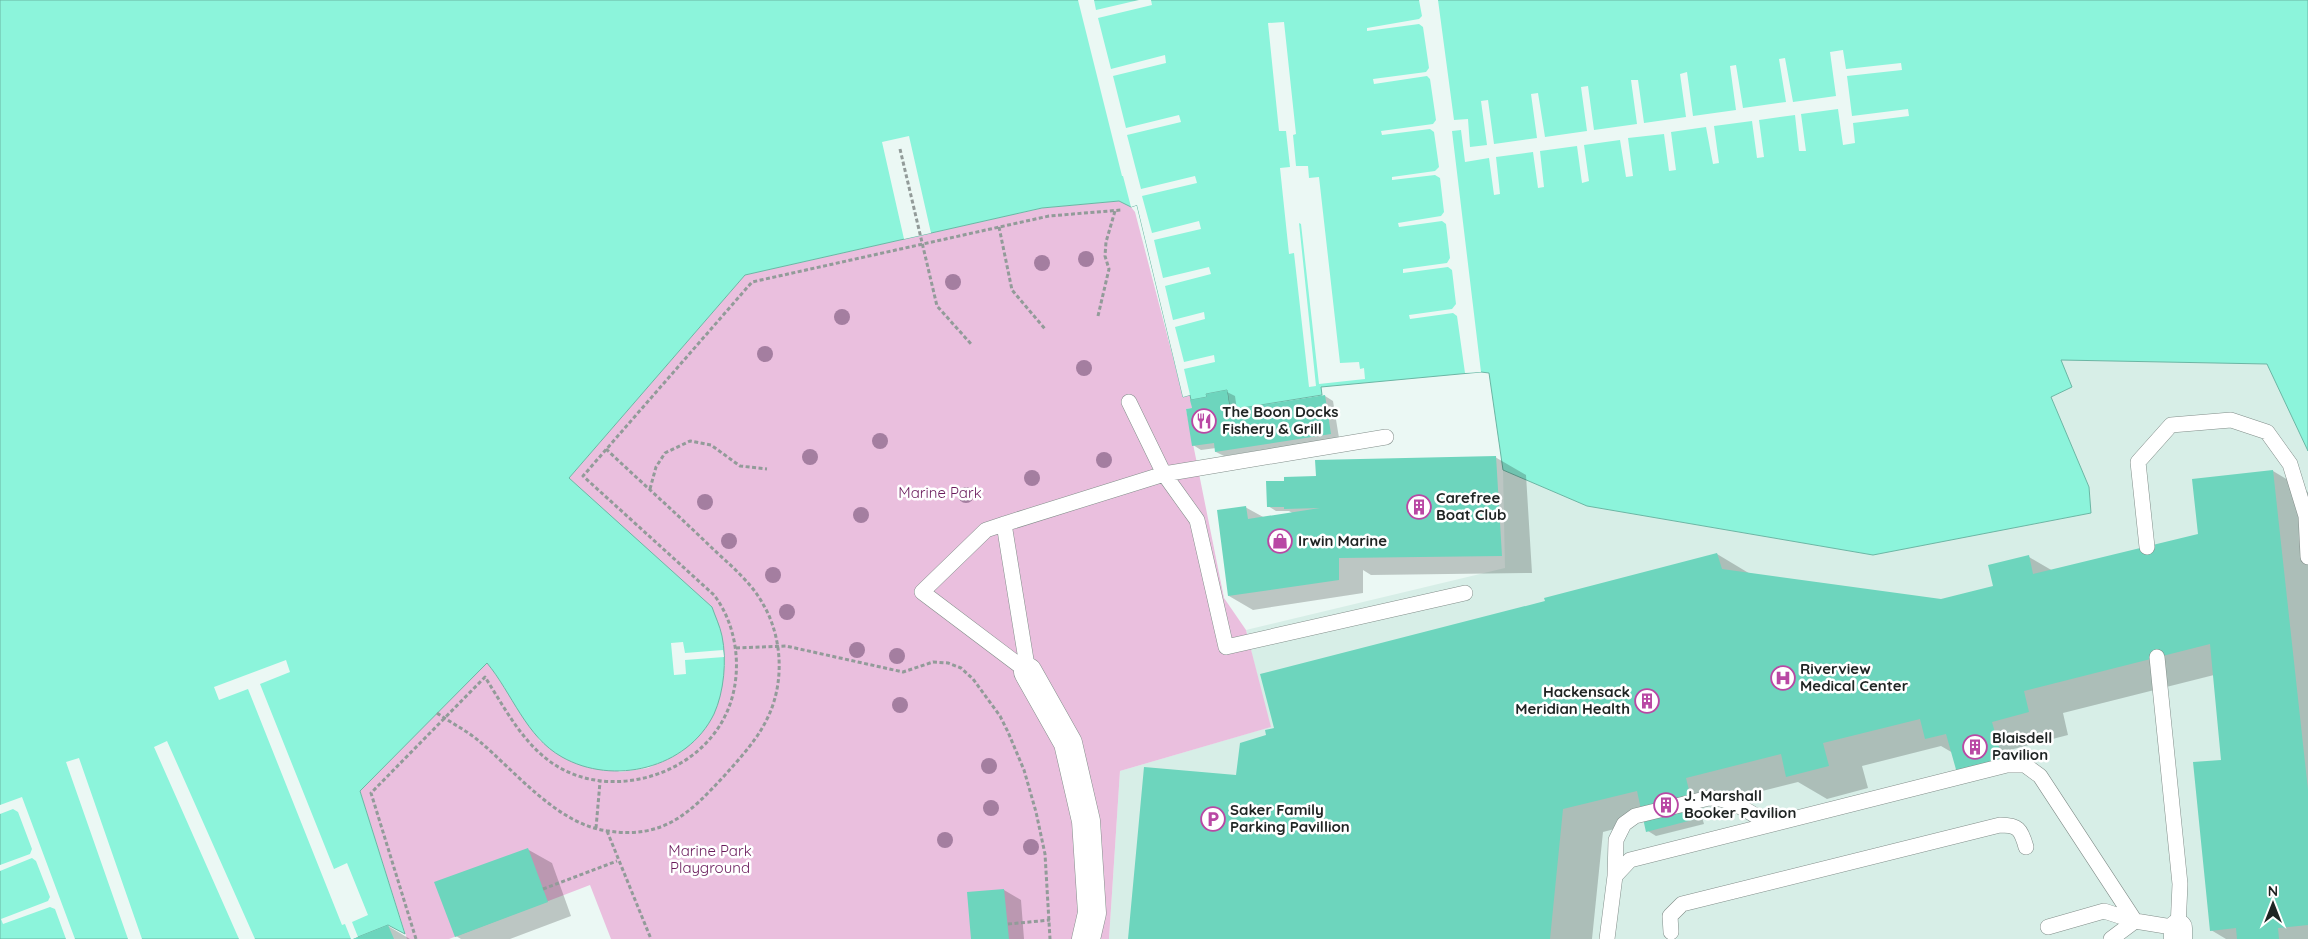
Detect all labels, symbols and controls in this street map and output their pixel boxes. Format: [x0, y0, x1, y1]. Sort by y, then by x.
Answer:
place label: The Boon Docks Fishery & Grill [1222, 402, 1339, 438]
restaurant icon: The Boon Docks Fishery & Grill [1191, 408, 1217, 434]
park label: Marine Park [898, 483, 982, 502]
place label: Carefree Boat Club [1436, 488, 1507, 524]
building icon: Carefree Boat Club [1406, 494, 1432, 520]
shop icon: Irwin Marine [1267, 528, 1293, 554]
place label: Irwin Marine [1298, 531, 1387, 550]
place label: Riverview Medical Center [1800, 659, 1909, 695]
hospital icon: Riverview Medical Center [1770, 665, 1796, 691]
place label: Hackensack Meridian Health [1515, 682, 1630, 718]
building icon: Hackensack Meridian Health [1634, 688, 1660, 714]
place label: Blaisdell Pavilion [1992, 728, 2052, 764]
building icon: Blaisdell Pavilion [1962, 734, 1988, 760]
place label: J. Marshall Booker Pavilion [1684, 786, 1796, 822]
building icon: J. Marshall Booker Pavilion [1653, 792, 1679, 818]
place label: Saker Family Parking Pavillion [1230, 800, 1350, 836]
parking icon: Saker Family Parking Pavillion [1200, 806, 1226, 832]
park label: Marine Park Playground [668, 841, 752, 877]
north arrow [2248, 879, 2298, 929]
text: N [2268, 882, 2278, 900]

